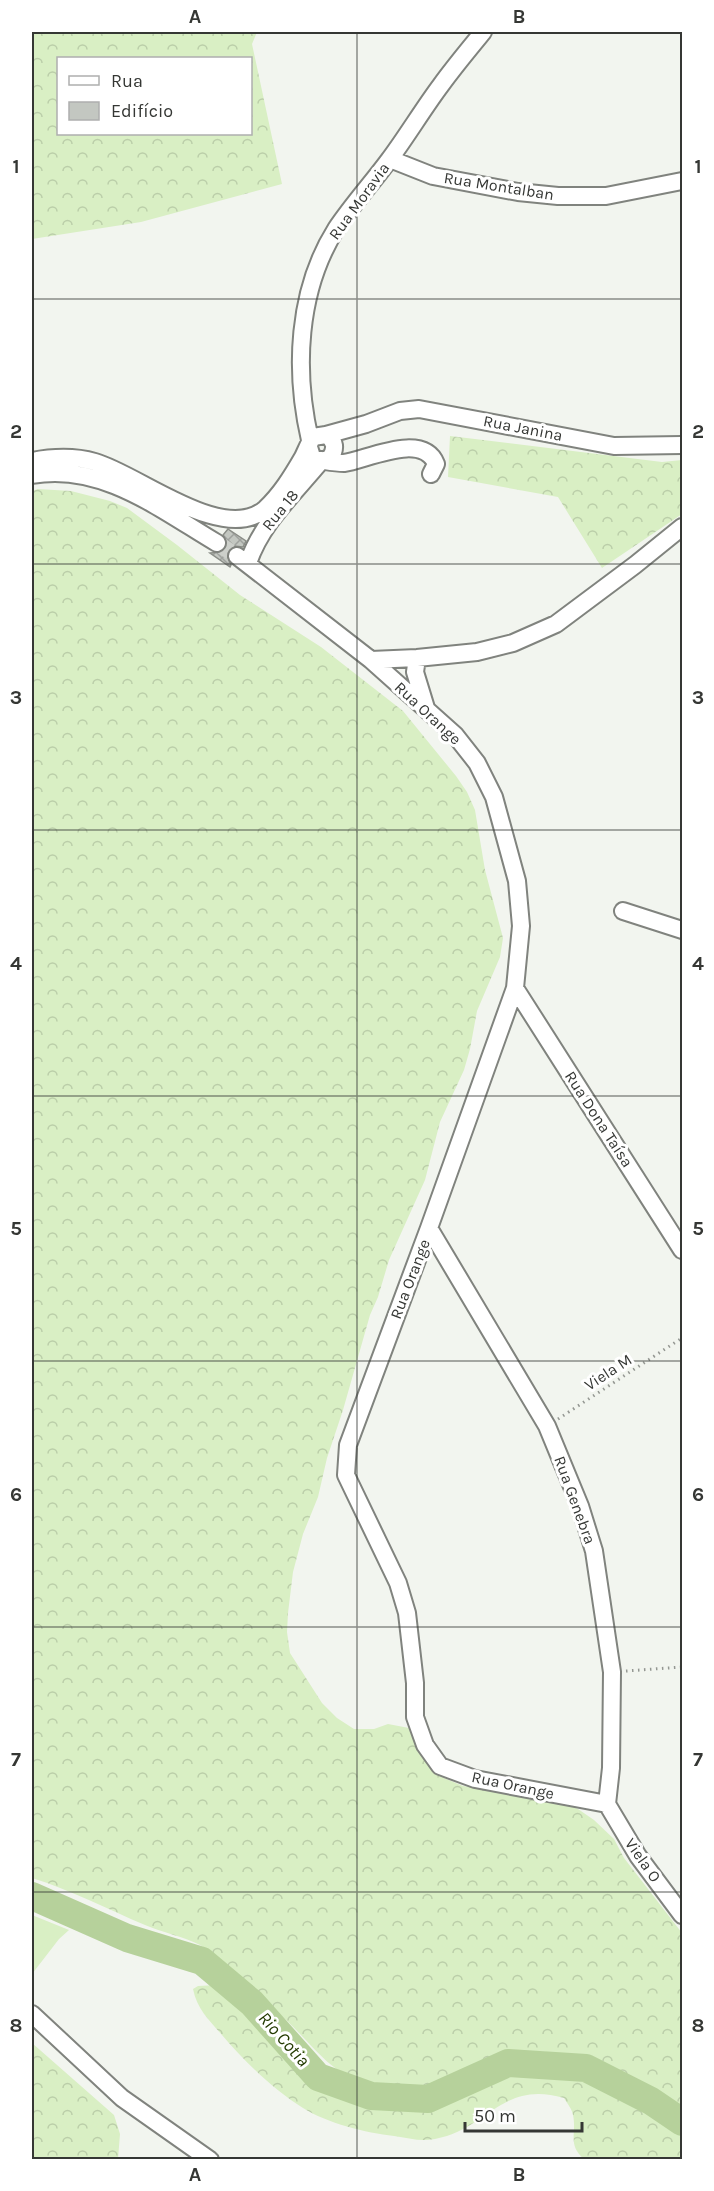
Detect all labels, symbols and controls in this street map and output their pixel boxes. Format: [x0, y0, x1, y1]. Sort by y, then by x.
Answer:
text: A [189, 5, 202, 28]
text: B [513, 5, 525, 28]
legend [57, 57, 252, 135]
text: Rua [111, 70, 143, 92]
text: Edifício [111, 100, 173, 122]
text: 1 [12, 155, 20, 178]
text: 1 [694, 155, 702, 178]
street label: Rua Moravia [325, 159, 393, 243]
street label: Rua Montalban [443, 168, 555, 204]
street label: Rua Janina [482, 411, 564, 445]
text: 2 [10, 420, 22, 443]
text: 2 [692, 420, 704, 443]
street label: Rua 18 [258, 486, 302, 534]
street label: Rua Orange [391, 677, 465, 749]
text: 3 [10, 686, 22, 709]
text: 3 [692, 686, 704, 709]
text: 4 [10, 952, 22, 975]
text: 4 [692, 952, 704, 975]
street label: Rua Dona Taísa [561, 1067, 637, 1171]
text: 5 [10, 1217, 22, 1240]
text: 5 [692, 1217, 704, 1240]
street label: Rua Orange [386, 1236, 434, 1322]
street label: Viela M [581, 1350, 635, 1394]
street label: Rua Genebra [550, 1453, 600, 1547]
text: 6 [10, 1483, 22, 1506]
text: 6 [692, 1483, 704, 1506]
text: 7 [11, 1748, 21, 1771]
text: 7 [693, 1748, 703, 1771]
street label: Rua Orange [470, 1767, 556, 1803]
street label: Viela O [621, 1834, 665, 1886]
water label: Rio Cotia [254, 2007, 314, 2071]
text: 8 [10, 2014, 22, 2037]
text: 8 [692, 2014, 704, 2037]
scale bar [465, 2095, 582, 2133]
text: 50 m [474, 2105, 516, 2127]
text: A [189, 2163, 202, 2186]
text: B [513, 2163, 525, 2186]

